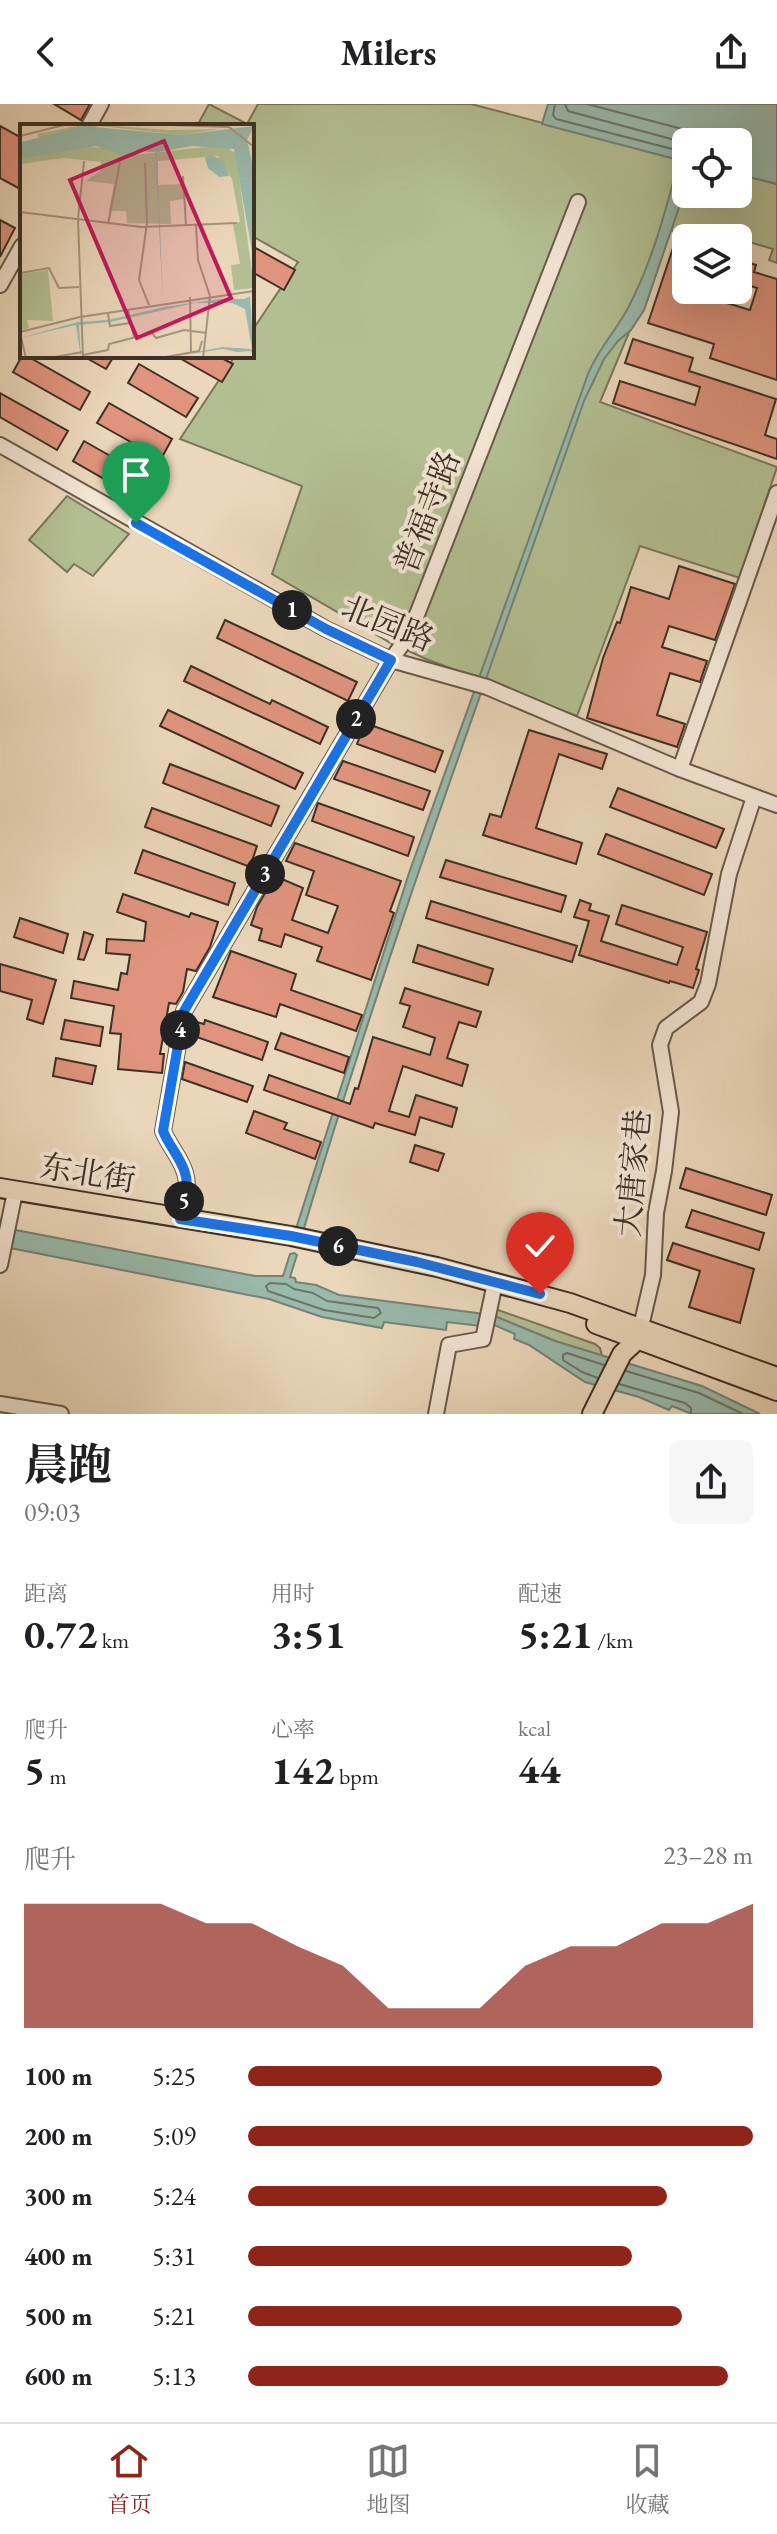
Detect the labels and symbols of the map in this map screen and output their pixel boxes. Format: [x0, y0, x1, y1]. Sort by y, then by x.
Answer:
inset map [20, 124, 254, 358]
pin [102, 441, 170, 523]
street label: 普福寺路 [384, 445, 470, 579]
street label: 北园路 [336, 586, 440, 660]
pin: 1 [272, 590, 312, 630]
pin: 2 [336, 699, 376, 739]
pin: 3 [245, 854, 285, 894]
pin: 4 [160, 1010, 200, 1050]
street label: 大唐家巷 [607, 1107, 659, 1239]
street label: 东北街 [37, 1145, 139, 1201]
pin: 5 [164, 1181, 204, 1221]
pin [506, 1212, 574, 1294]
pin: 6 [318, 1226, 358, 1266]

